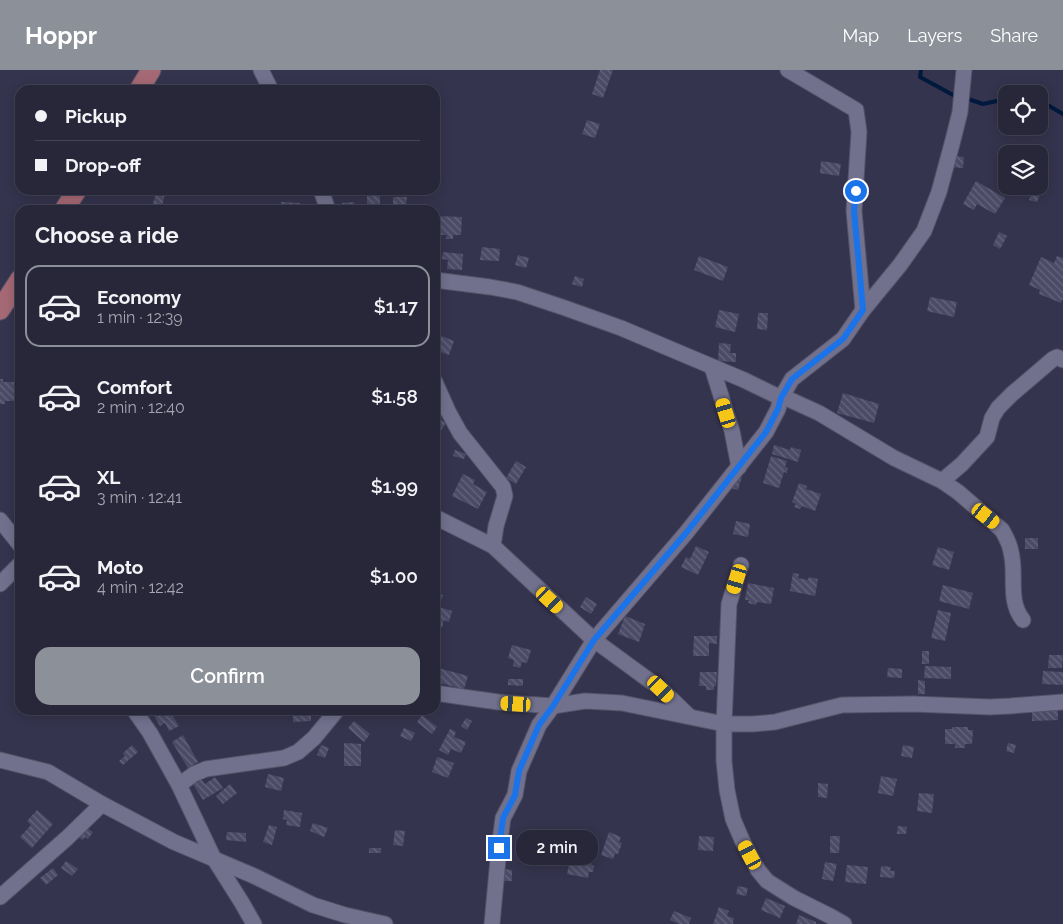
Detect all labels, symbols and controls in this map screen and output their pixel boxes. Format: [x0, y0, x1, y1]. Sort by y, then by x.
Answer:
text: Hoppr [25, 21, 97, 50]
text: Map [843, 25, 879, 46]
text: Layers [907, 25, 962, 46]
text: Share [990, 25, 1038, 46]
map controls [998, 85, 1048, 195]
button: locate [998, 85, 1048, 135]
text: Pickup [65, 105, 127, 127]
button: layers [998, 145, 1048, 195]
text: Drop-off [65, 154, 141, 176]
route start [845, 180, 867, 202]
text: Choose a ride [35, 222, 179, 248]
icon: car [37, 284, 82, 329]
text: Economy [97, 286, 181, 308]
text: $1.17 [374, 295, 418, 317]
text: 1 min · 12:39 [97, 308, 183, 327]
icon: car [37, 374, 82, 419]
text: Comfort [97, 376, 172, 398]
text: $1.58 [371, 385, 418, 407]
car [714, 396, 737, 430]
text: 2 min · 12:40 [97, 398, 185, 417]
icon: car [37, 464, 82, 509]
text: XL [97, 466, 120, 488]
text: $1.99 [371, 475, 418, 497]
text: 3 min · 12:41 [97, 488, 182, 507]
car [969, 501, 1002, 531]
icon: car [37, 554, 82, 599]
text: Moto [97, 556, 143, 578]
car [725, 562, 748, 596]
text: $1.00 [370, 565, 418, 587]
text: 4 min · 12:42 [97, 578, 184, 597]
car [533, 584, 566, 616]
button: Confirm [35, 647, 420, 705]
car [645, 673, 676, 705]
car [500, 696, 531, 712]
callout: 2 min [516, 830, 599, 866]
route end [488, 837, 510, 859]
text: 2 min [537, 838, 578, 857]
car [736, 838, 763, 872]

